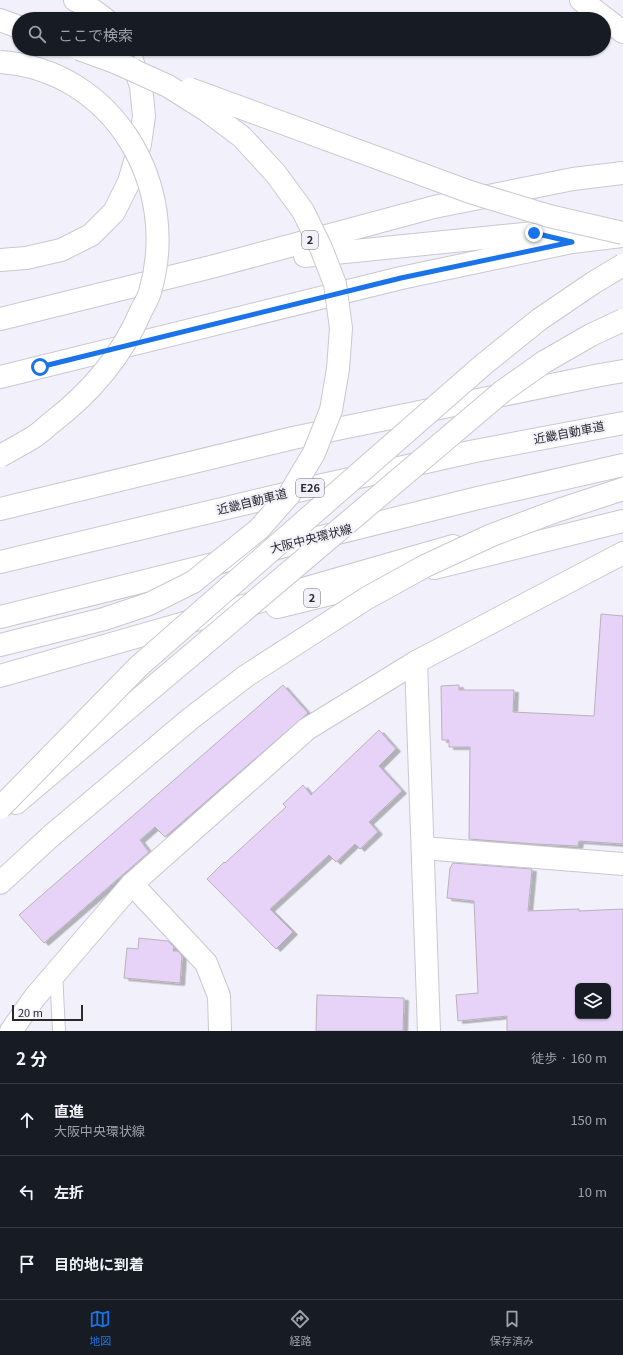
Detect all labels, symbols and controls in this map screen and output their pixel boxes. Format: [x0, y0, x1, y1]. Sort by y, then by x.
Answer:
search box [12, 12, 611, 56]
icon: search [26, 23, 48, 45]
text: ここで検索 [58, 24, 133, 45]
route end [525, 224, 543, 242]
road number: 2 [302, 231, 318, 249]
route start [31, 358, 49, 376]
street label: 近畿自動車道 [532, 416, 606, 447]
road number: E26 [296, 479, 324, 497]
street label: 近畿自動車道 [215, 484, 289, 518]
street label: 大阪中央環状線 [268, 519, 353, 556]
road number: 2 [304, 589, 320, 607]
map controls [575, 983, 611, 1019]
button: layers [575, 983, 611, 1019]
scale bar [12, 1003, 83, 1022]
text: 20 m [18, 1004, 43, 1020]
text: 2 分 [16, 1045, 47, 1070]
text: 徒歩 · 160 m [531, 1048, 607, 1067]
text: 直進 [54, 1100, 84, 1121]
icon: ahead [16, 1109, 38, 1131]
text: 150 m [570, 1110, 607, 1129]
text: 大阪中央環状線 [54, 1121, 145, 1140]
icon: left [16, 1181, 38, 1203]
text: 左折 [54, 1181, 84, 1202]
text: 10 m [578, 1182, 607, 1201]
icon: arrive [16, 1253, 38, 1275]
text: 目的地に到着 [54, 1253, 144, 1274]
tab: 地図 [89, 1308, 111, 1348]
tab: 経路 [289, 1308, 311, 1348]
tab: 保存済み [490, 1308, 534, 1348]

